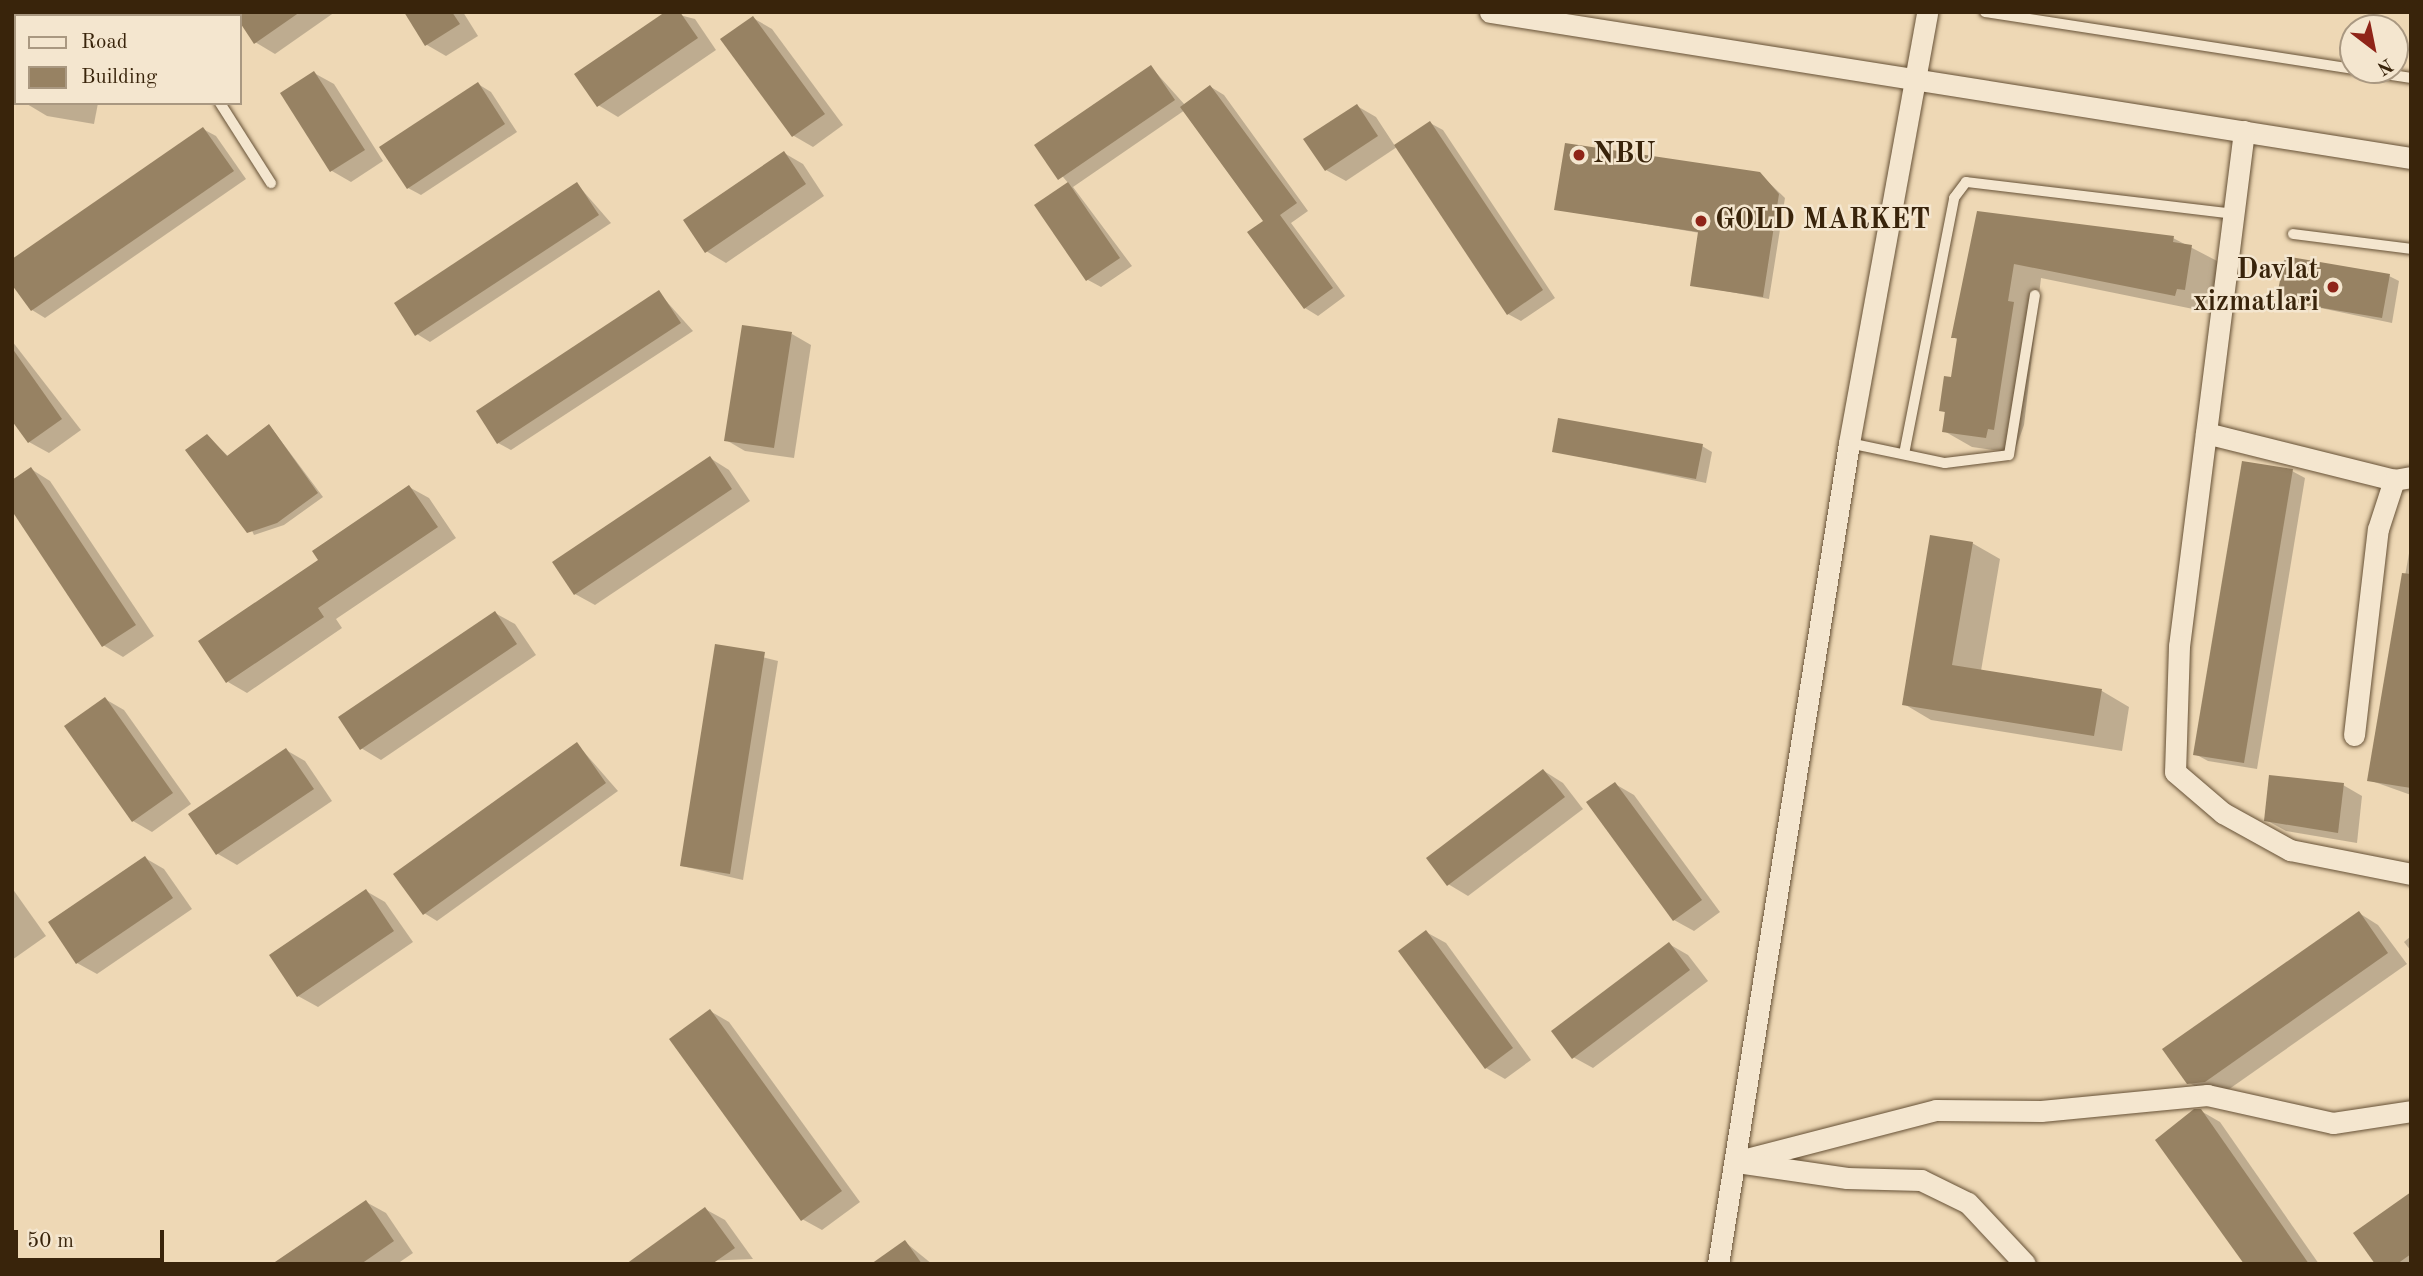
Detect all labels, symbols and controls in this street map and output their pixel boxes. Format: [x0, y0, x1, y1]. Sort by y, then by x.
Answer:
legend [14, 14, 242, 105]
north arrow [2339, 14, 2409, 84]
text: Road [81, 32, 128, 53]
text: N [2373, 54, 2396, 77]
text: Building [81, 67, 157, 88]
place label: NBU [1593, 138, 1656, 172]
marker: NBU [1571, 147, 1587, 163]
place label: GOLD MARKET [1715, 204, 1930, 238]
marker: GOLD MARKET [1693, 213, 1709, 229]
place label: Davlat xizmatlari [2193, 254, 2319, 320]
marker: Davlat xizmatlari [2325, 279, 2341, 295]
scale bar [18, 1216, 168, 1260]
text: 50 m [27, 1231, 74, 1252]

